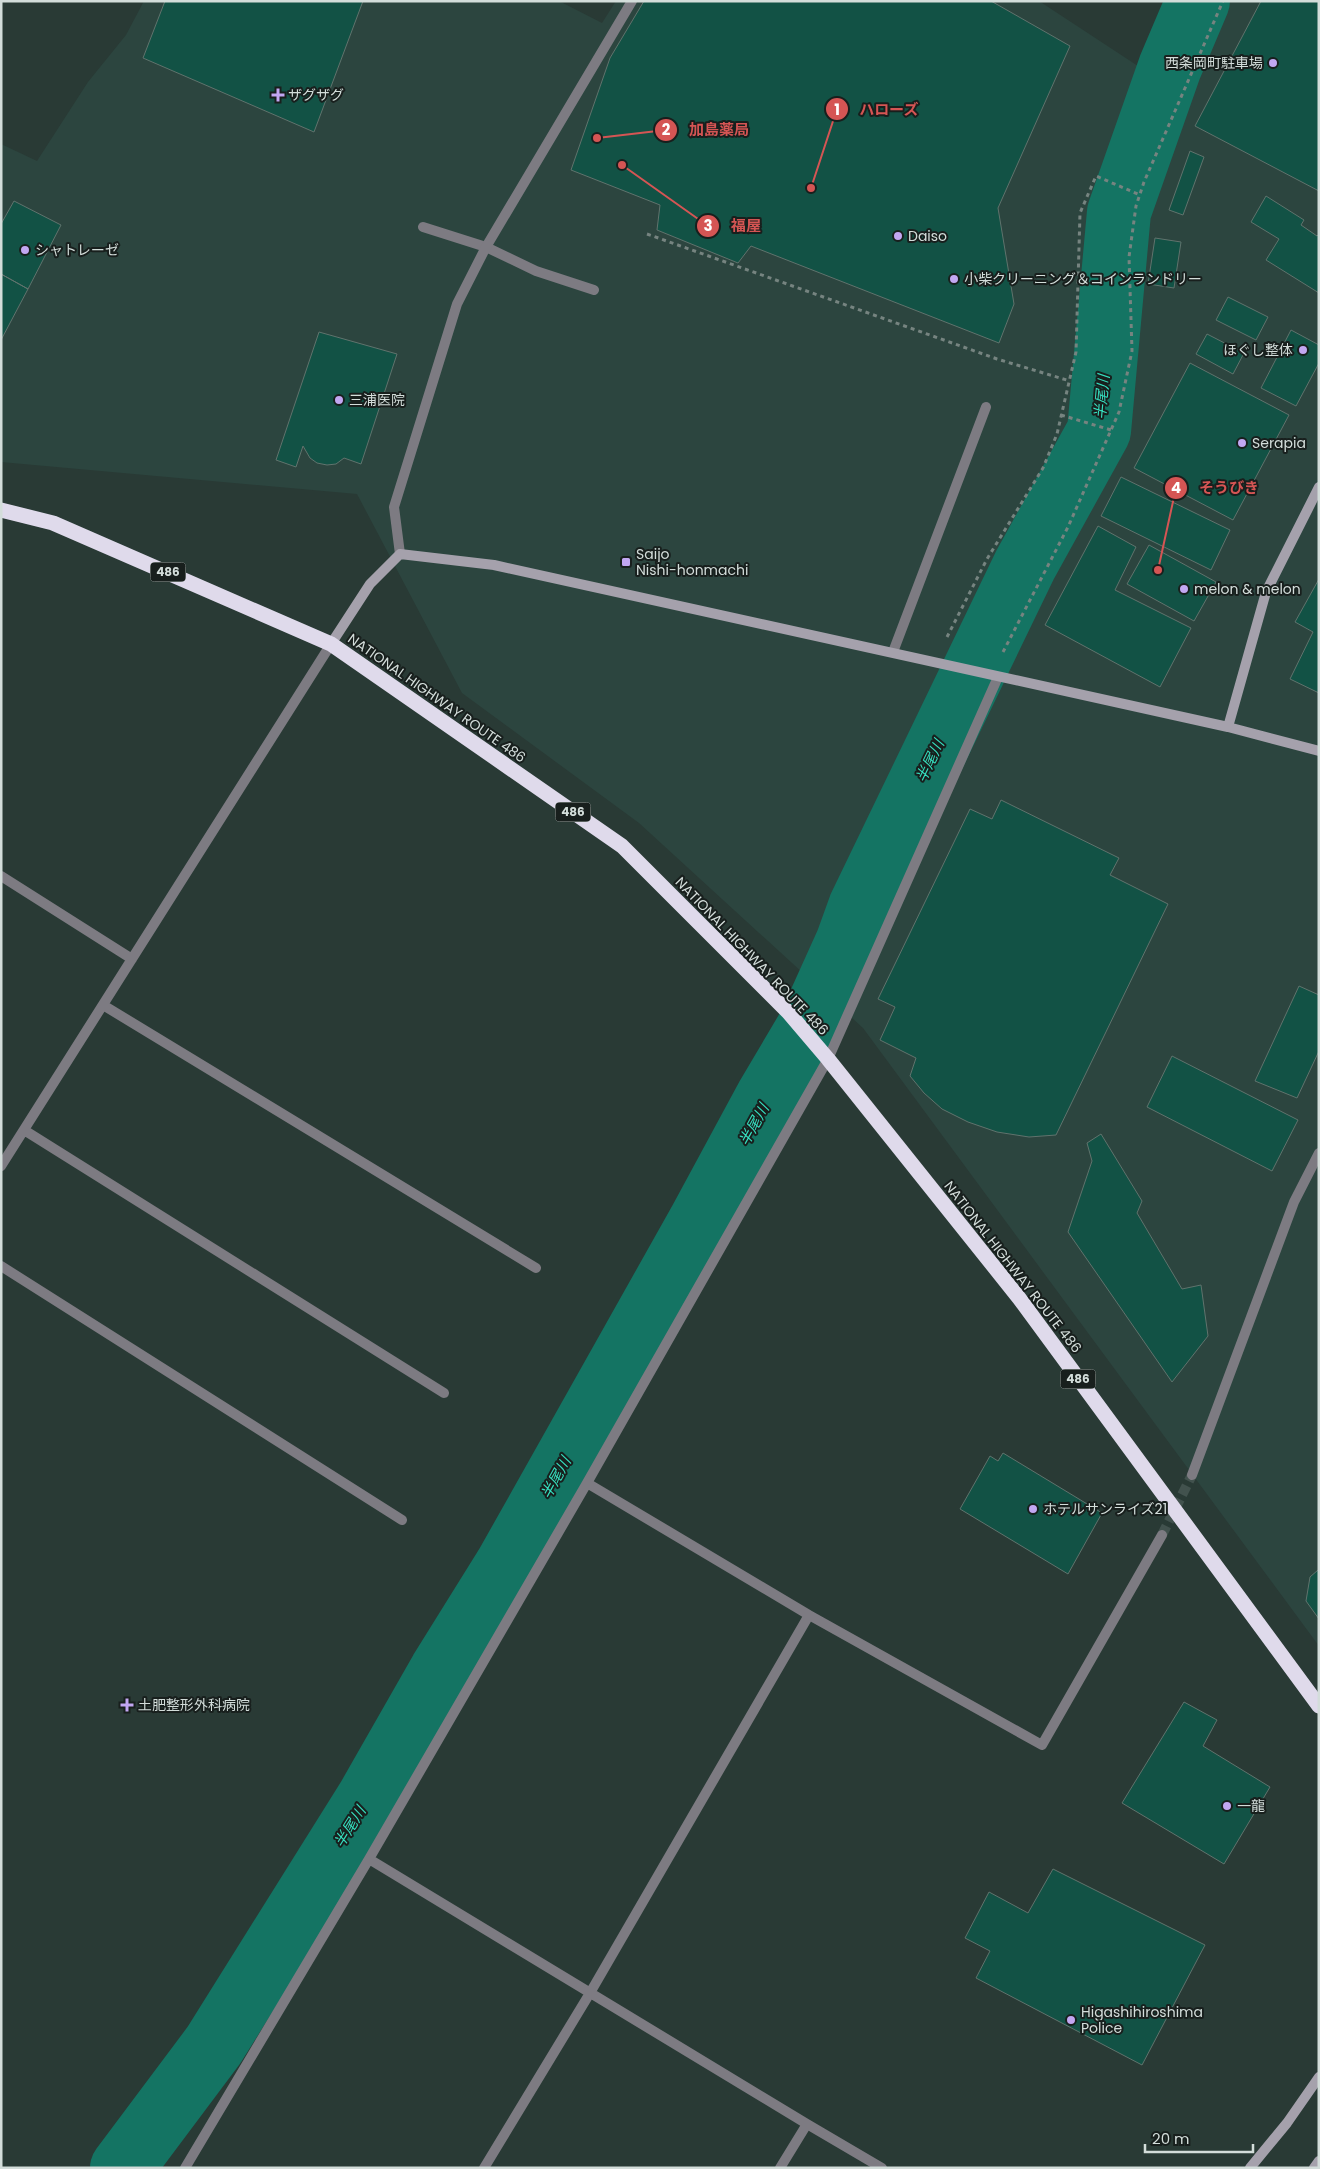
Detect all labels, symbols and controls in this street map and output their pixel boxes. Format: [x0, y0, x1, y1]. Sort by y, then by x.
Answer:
place label: 西条岡町駐車場 [1165, 53, 1263, 73]
marker: 西条岡町駐車場 [1267, 57, 1279, 69]
place label: ザグザグ [288, 85, 344, 105]
marker: ザグザグ [272, 89, 284, 101]
callout: ハローズ [824, 94, 929, 124]
text: 1 [834, 99, 840, 120]
text: ハローズ [859, 99, 919, 120]
callout: 加島薬局 [654, 115, 759, 145]
text: 2 [662, 119, 671, 140]
text: 加島薬局 [689, 119, 749, 140]
callout: 福屋 [696, 211, 771, 241]
text: 3 [703, 215, 713, 236]
text: 福屋 [730, 215, 761, 236]
place label: Daiso [908, 226, 947, 246]
marker: Daiso [892, 230, 904, 242]
place label: シャトレーゼ [35, 240, 119, 260]
marker: シャトレーゼ [19, 244, 31, 256]
place label: 小柴クリーニング＆コインランドリー [964, 269, 1202, 289]
marker: 小柴クリーニング＆コインランドリー [948, 273, 960, 285]
place label: ほぐし整体 [1223, 340, 1293, 360]
marker: ほぐし整体 [1297, 344, 1309, 356]
water label: 半尾川 [1089, 372, 1114, 420]
place label: 三浦医院 [349, 390, 405, 410]
marker: 三浦医院 [333, 394, 345, 406]
place label: Serapia [1252, 433, 1306, 453]
marker: Serapia [1236, 437, 1248, 449]
callout: そうびき [1164, 473, 1269, 503]
text: 4 [1171, 477, 1181, 498]
text: そうびき [1199, 477, 1259, 498]
place label: Saijo Nishi-honmachi [636, 544, 748, 580]
marker: Saijo Nishi-honmachi [620, 556, 632, 568]
road number: 486 [150, 562, 186, 582]
place label: melon & melon [1194, 579, 1301, 599]
marker: melon & melon [1178, 583, 1190, 595]
street label: NATIONAL HIGHWAY ROUTE 486 [344, 629, 530, 767]
water label: 半尾川 [910, 734, 950, 786]
road number: 486 [556, 802, 590, 822]
street label: NATIONAL HIGHWAY ROUTE 486 [671, 872, 833, 1040]
water label: 半尾川 [733, 1098, 775, 1150]
street label: NATIONAL HIGHWAY ROUTE 486 [940, 1177, 1087, 1357]
road number: 486 [1060, 1370, 1096, 1388]
water label: 半尾川 [535, 1451, 577, 1503]
place label: ホテルサンライズ21 [1043, 1499, 1167, 1519]
marker: ホテルサンライズ21 [1027, 1503, 1039, 1515]
place label: 土肥整形外科病院 [138, 1695, 250, 1715]
marker: 土肥整形外科病院 [120, 1698, 134, 1712]
place label: 一龍 [1237, 1796, 1265, 1816]
water label: 半尾川 [329, 1800, 371, 1851]
marker: 一龍 [1221, 1800, 1233, 1812]
place label: Higashihiroshima Police [1081, 2002, 1203, 2038]
marker: Higashihiroshima Police [1065, 2014, 1077, 2026]
scale bar [1145, 2122, 1252, 2154]
text: 20 m [1152, 2128, 1190, 2149]

